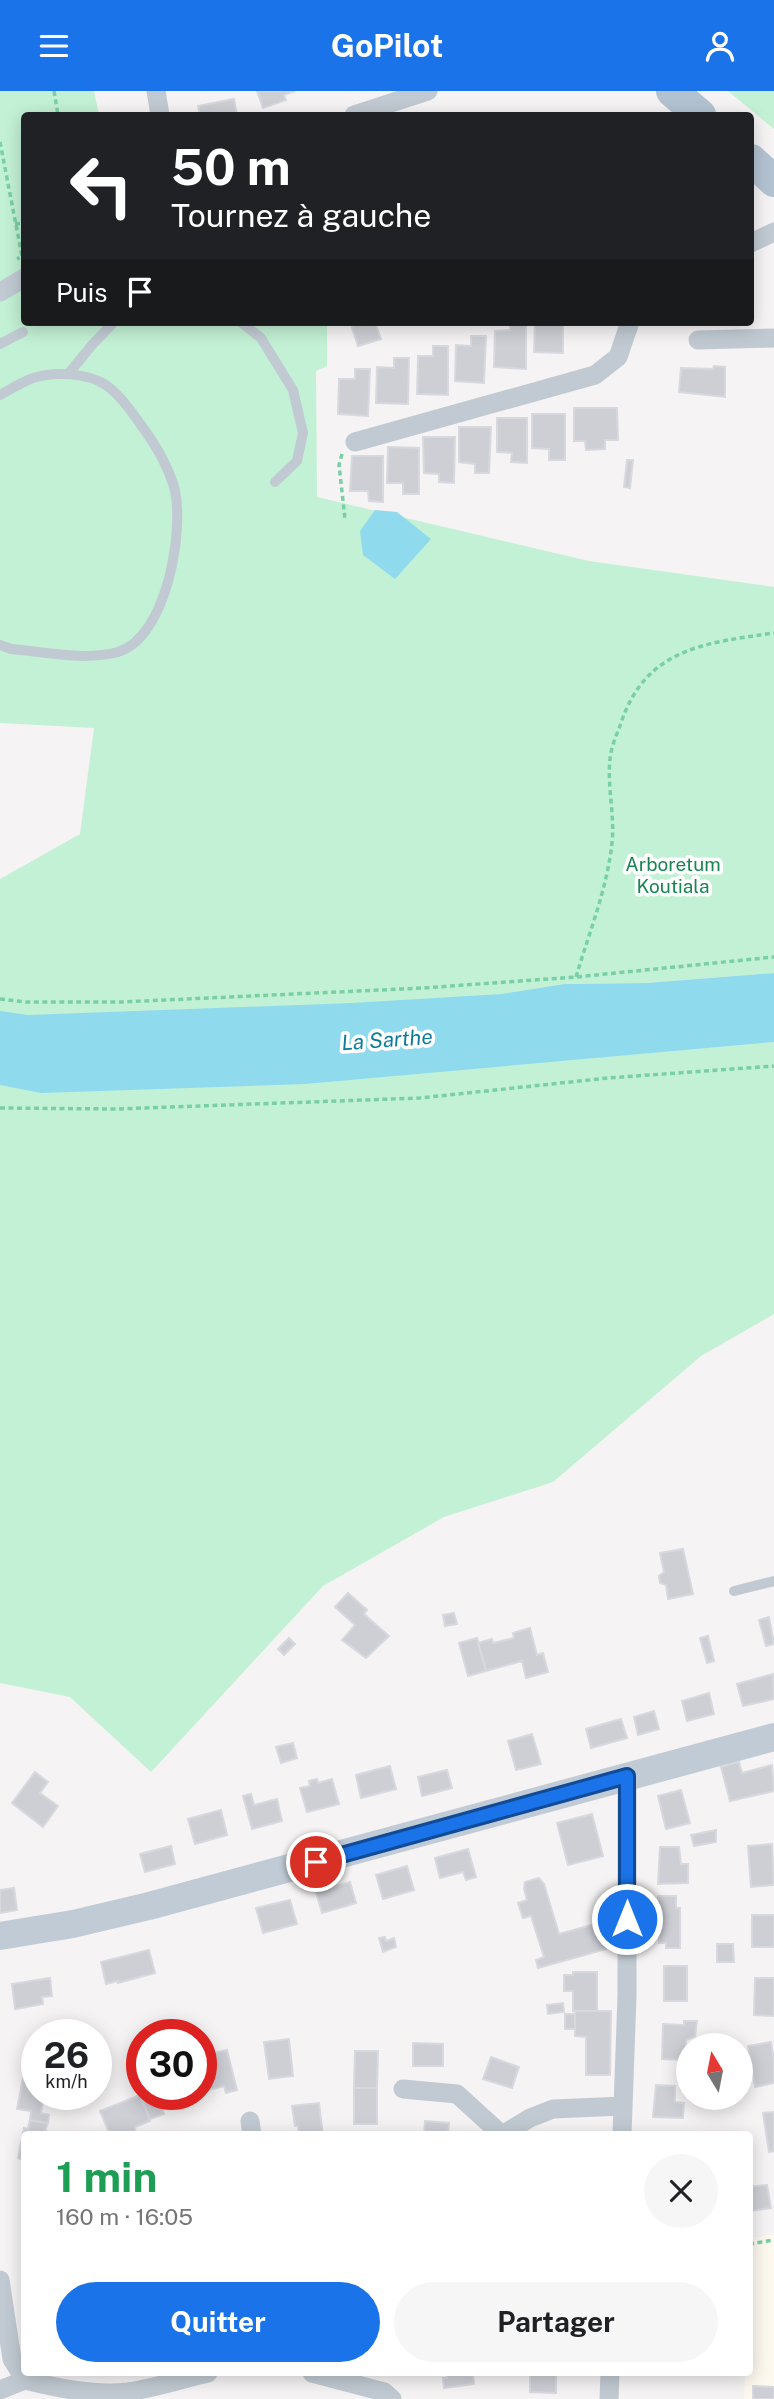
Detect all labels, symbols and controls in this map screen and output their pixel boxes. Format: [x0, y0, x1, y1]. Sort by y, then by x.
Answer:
icon: menu [35, 27, 73, 65]
text: GoPilot [331, 27, 443, 64]
icon: person [701, 27, 739, 65]
text: 50 m [171, 138, 291, 196]
icon: left [56, 140, 147, 231]
text: Tournez à gauche [171, 197, 431, 234]
icon: arrive [121, 273, 159, 311]
text: Puis [56, 277, 107, 308]
park label: Arboretum Koutiala [625, 853, 721, 897]
water label: La Sarthe [341, 1024, 433, 1055]
pin [286, 1832, 346, 1892]
icon: arrive [297, 1843, 335, 1881]
position arrow [590, 1882, 664, 1956]
speed limit sign: 30 [126, 2019, 217, 2110]
north arrow [676, 2033, 752, 2111]
map controls [676, 2033, 753, 2110]
text: 26 [44, 2035, 89, 2076]
text: km/h [45, 2071, 88, 2092]
text: 1 min [56, 2152, 157, 2201]
button: close [644, 2154, 718, 2228]
text: 160 m · 16:05 [56, 2203, 193, 2230]
button: Quitter [56, 2282, 380, 2362]
button: Partager [394, 2282, 718, 2362]

